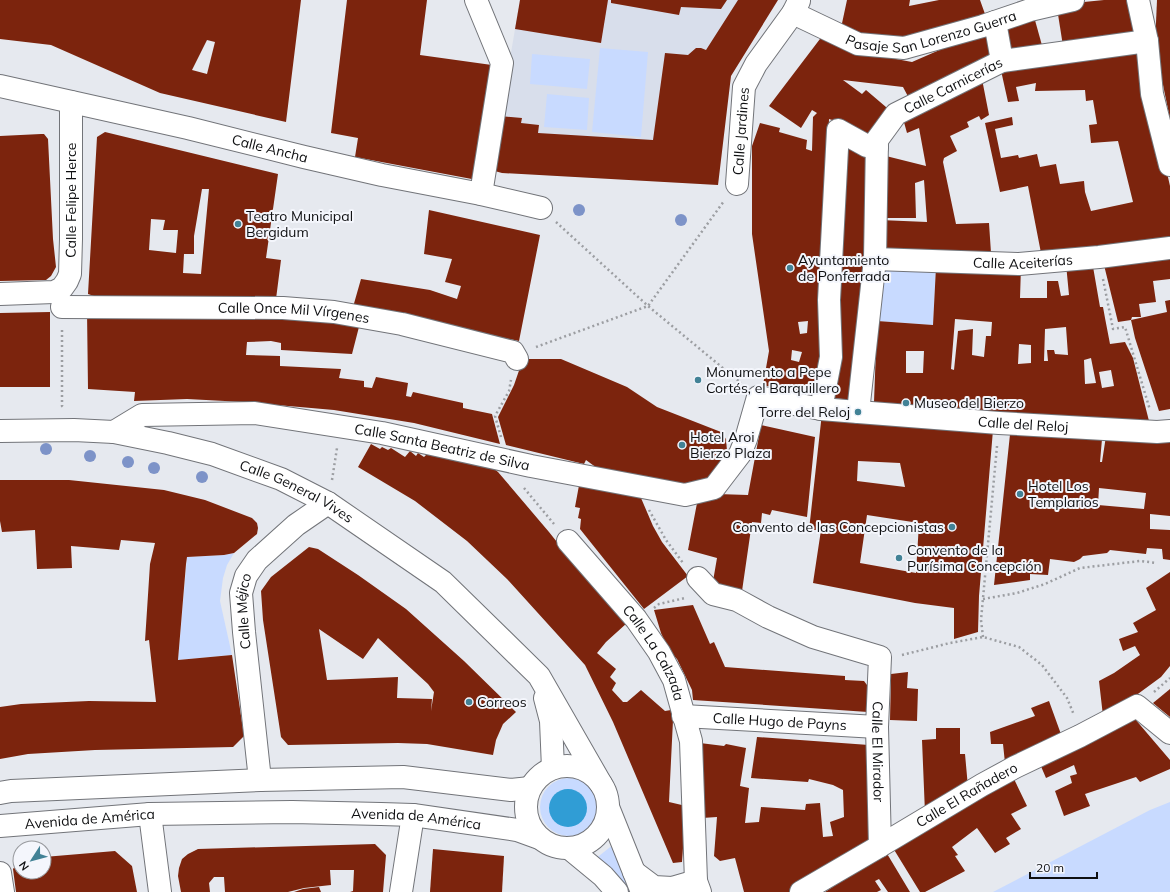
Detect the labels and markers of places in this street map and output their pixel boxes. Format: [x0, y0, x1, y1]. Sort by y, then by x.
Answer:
place label: Teatro Municipal Bergidum [246, 207, 353, 241]
marker: Teatro Municipal Bergidum [233, 219, 243, 229]
place label: Ayuntamiento de Ponferrada [798, 251, 890, 285]
marker: Ayuntamiento de Ponferrada [785, 263, 795, 273]
place label: Monumento a Pepe Cortés, el Barquillero [706, 363, 839, 397]
marker: Monumento a Pepe Cortés, el Barquillero [693, 375, 703, 385]
place label: Museo del Bierzo [914, 394, 1024, 412]
marker: Museo del Bierzo [901, 398, 911, 408]
place label: Torre del Reloj [758, 403, 850, 421]
marker: Torre del Reloj [853, 407, 863, 417]
place label: Hotel Aroi Bierzo Plaza [690, 428, 771, 462]
marker: Hotel Aroi Bierzo Plaza [677, 440, 687, 450]
place label: Hotel Los Templarios [1028, 477, 1099, 511]
marker: Hotel Los Templarios [1015, 489, 1025, 499]
place label: Convento de las Concepcionistas [732, 518, 944, 536]
marker: Convento de las Concepcionistas [947, 522, 957, 532]
place label: Convento de la Purísima Concepción [907, 541, 1042, 575]
marker: Convento de la Purísima Concepción [894, 553, 904, 563]
place label: Correos [477, 693, 527, 711]
marker: Correos [464, 697, 474, 707]

